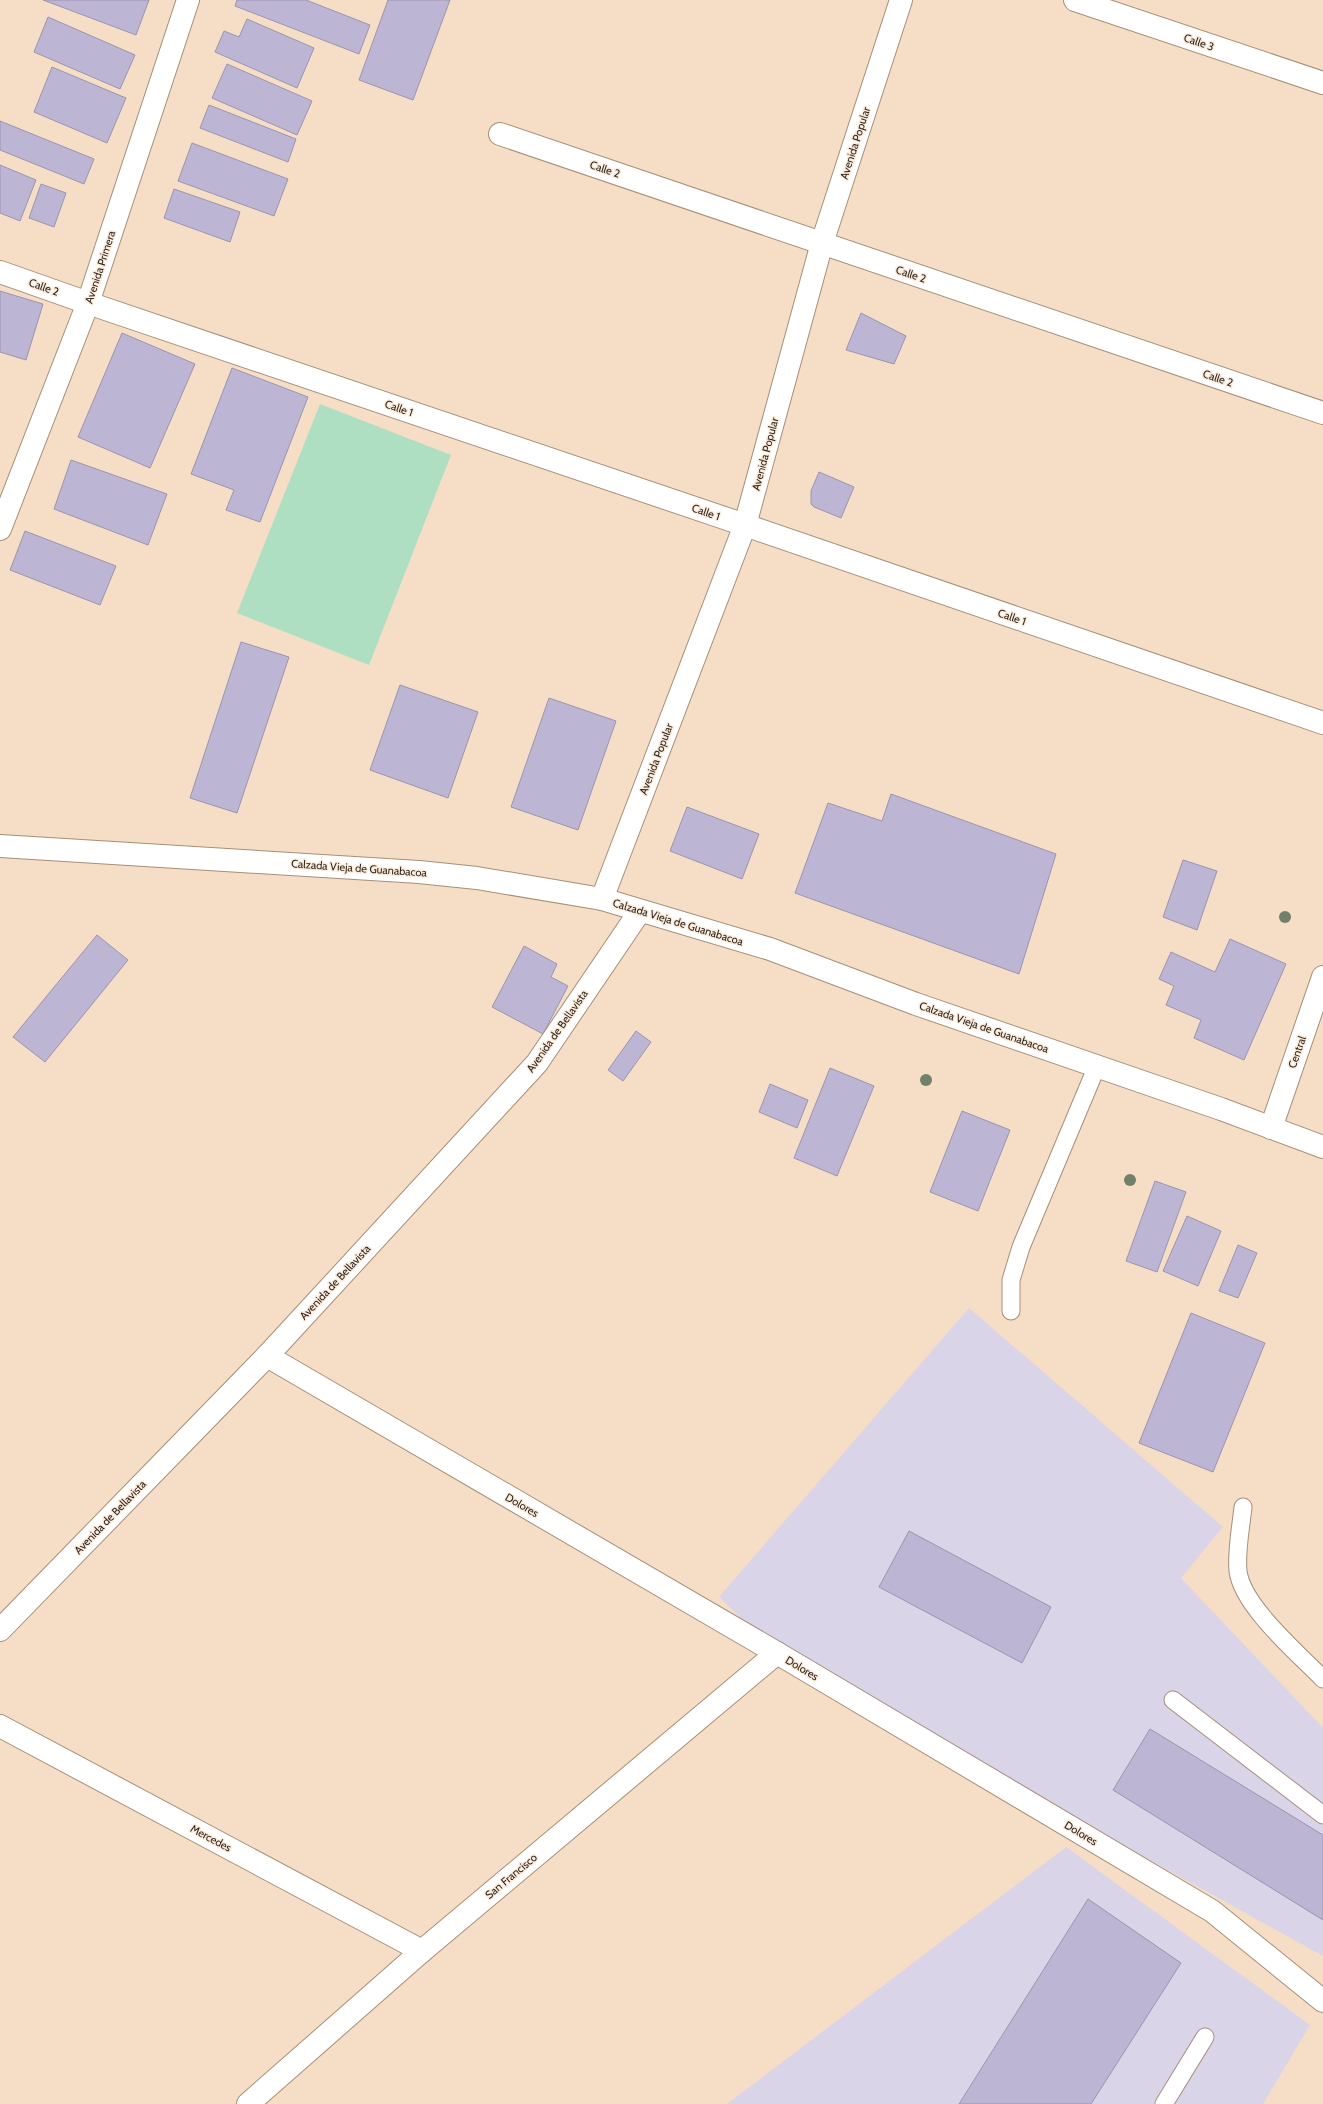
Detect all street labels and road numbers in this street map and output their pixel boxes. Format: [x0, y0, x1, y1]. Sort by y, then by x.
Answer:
street label: Calle 3 [1182, 30, 1216, 54]
street label: Avenida Popular [837, 105, 873, 181]
street label: Calle 2 [588, 157, 622, 181]
street label: Avenida Primera [82, 228, 119, 305]
street label: Calle 2 [894, 262, 928, 286]
street label: Calle 2 [27, 275, 61, 299]
street label: Calle 2 [1201, 366, 1235, 390]
street label: Calle 1 [383, 397, 415, 419]
street label: Avenida Popular [749, 415, 782, 492]
street label: Calle 1 [690, 501, 722, 523]
street label: Calle 1 [996, 606, 1028, 628]
street label: Avenida Popular [636, 721, 676, 797]
street label: Calzada Vieja de Guanabacoa [291, 856, 428, 880]
street label: Calzada Vieja de Guanabacoa [611, 895, 746, 949]
street label: Avenida de Bellavista [523, 986, 591, 1075]
street label: Calzada Vieja de Guanabacoa [917, 998, 1051, 1056]
street label: Central [1285, 1034, 1309, 1070]
street label: Avenida de Bellavista [297, 1241, 374, 1322]
street label: Avenida de Bellavista [71, 1477, 149, 1557]
street label: Dolores [503, 1490, 542, 1520]
street label: Dolores [783, 1653, 821, 1684]
street label: Dolores [1062, 1818, 1100, 1849]
street label: Mercedes [188, 1821, 234, 1855]
street label: San Francisco [482, 1850, 540, 1902]

